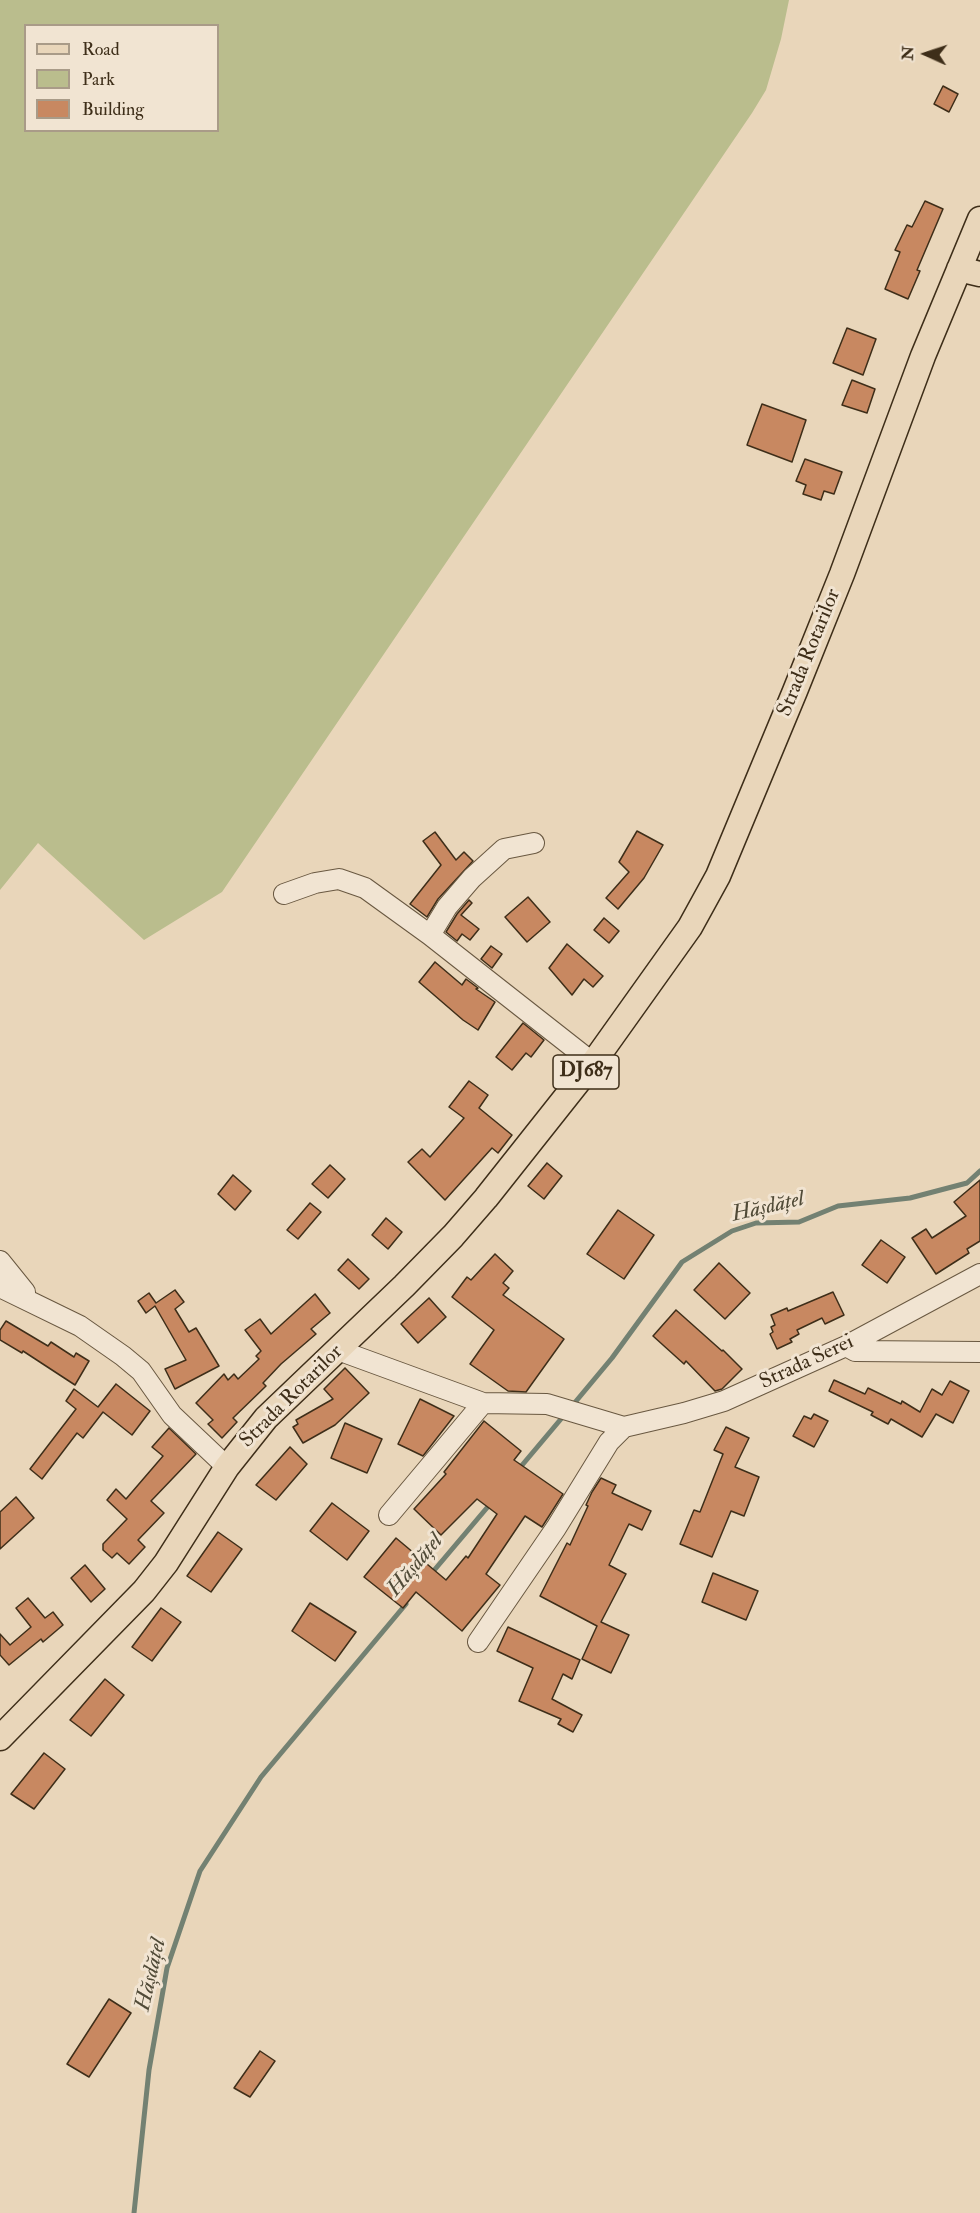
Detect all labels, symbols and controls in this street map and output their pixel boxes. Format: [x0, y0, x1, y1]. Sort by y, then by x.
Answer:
legend [24, 24, 219, 132]
north arrow [896, 24, 956, 84]
text: Road [82, 38, 120, 61]
text: N [898, 45, 918, 61]
text: Park [82, 68, 115, 91]
text: Building [82, 98, 144, 121]
street label: Strada Rotarilor [773, 586, 847, 720]
road number: DJ687 [553, 1055, 619, 1089]
water label: Hășdățel [729, 1187, 807, 1229]
street label: Strada Serei [756, 1330, 858, 1396]
street label: Strada Rotarilor [235, 1340, 349, 1454]
water label: Hășdățel [382, 1529, 450, 1603]
water label: Hășdățel [131, 1936, 173, 2014]

